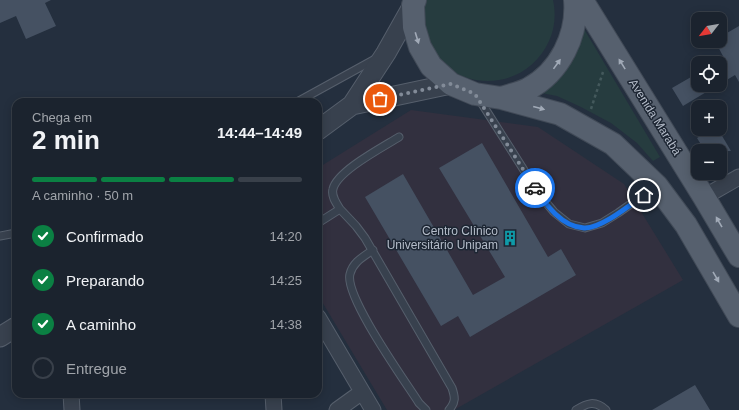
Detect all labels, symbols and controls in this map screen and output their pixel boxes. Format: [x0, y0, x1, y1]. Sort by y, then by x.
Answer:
north arrow [691, 12, 727, 48]
map controls [691, 12, 727, 180]
one-way arrow [414, 33, 420, 45]
button: locate [691, 56, 727, 92]
one-way arrow [553, 58, 561, 69]
one-way arrow [618, 59, 626, 69]
street label: Avenida Marabá [626, 76, 684, 158]
pin [363, 82, 397, 116]
icon: bag [369, 88, 391, 110]
button: + [691, 100, 727, 136]
one-way arrow [533, 105, 545, 111]
text: Chega em [32, 110, 92, 125]
text: 14:44–14:49 [217, 124, 302, 141]
text: 2 min [32, 125, 100, 155]
button: − [691, 144, 727, 180]
courier [515, 168, 555, 208]
icon: car [524, 177, 546, 199]
pin [627, 178, 661, 212]
icon: home [633, 184, 655, 206]
text: A caminho · 50 m [32, 188, 133, 203]
one-way arrow [716, 217, 723, 228]
place label: Centro Clínico Universitário Unipam [387, 224, 498, 252]
icon: check [32, 225, 54, 247]
text: Confirmado [66, 228, 144, 245]
text: 14:20 [269, 229, 302, 244]
building icon: Centro Clínico Universitário Unipam [501, 229, 519, 247]
icon: check [32, 269, 54, 291]
one-way arrow [713, 271, 720, 283]
text: Preparando [66, 272, 144, 289]
text: 14:25 [269, 273, 302, 288]
icon: check [32, 313, 54, 335]
text: A caminho [66, 316, 136, 333]
text: 14:38 [269, 317, 302, 332]
text: Entregue [66, 360, 127, 377]

